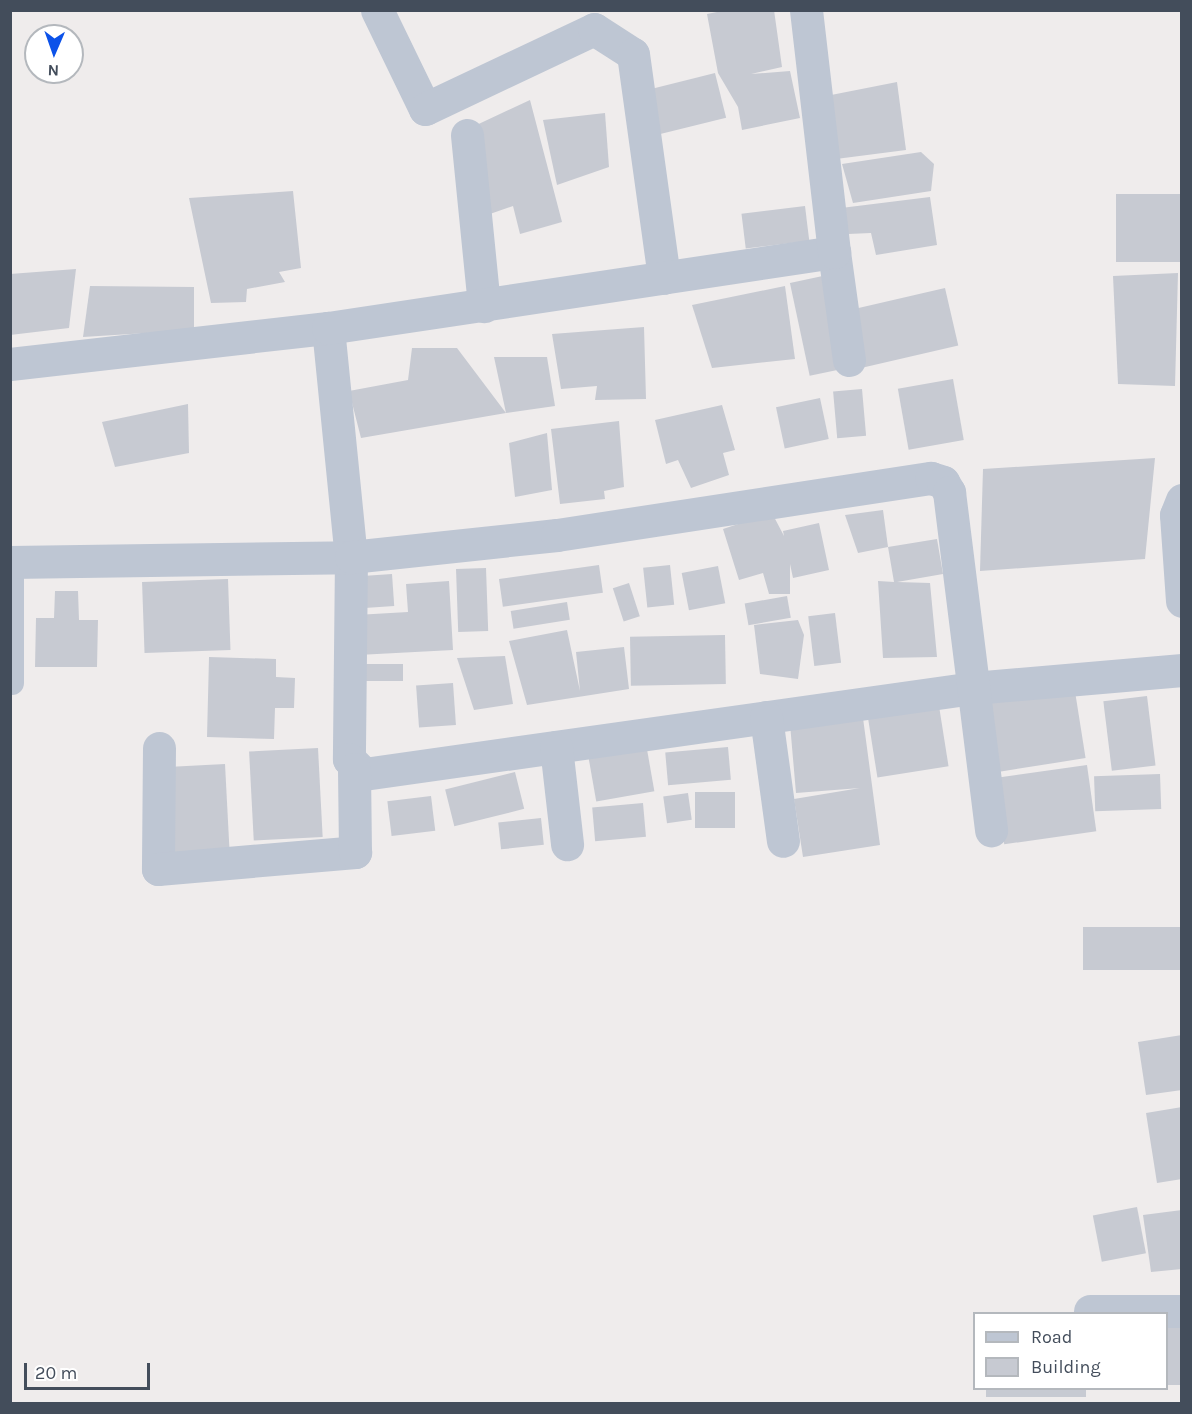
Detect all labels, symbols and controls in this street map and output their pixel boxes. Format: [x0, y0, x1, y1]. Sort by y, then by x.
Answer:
north arrow [24, 24, 84, 84]
text: N [47, 61, 60, 80]
legend [973, 1312, 1168, 1390]
text: Road [1031, 1326, 1072, 1348]
scale bar [27, 1351, 153, 1389]
text: Building [1031, 1356, 1101, 1378]
text: 20 m [35, 1362, 77, 1384]

